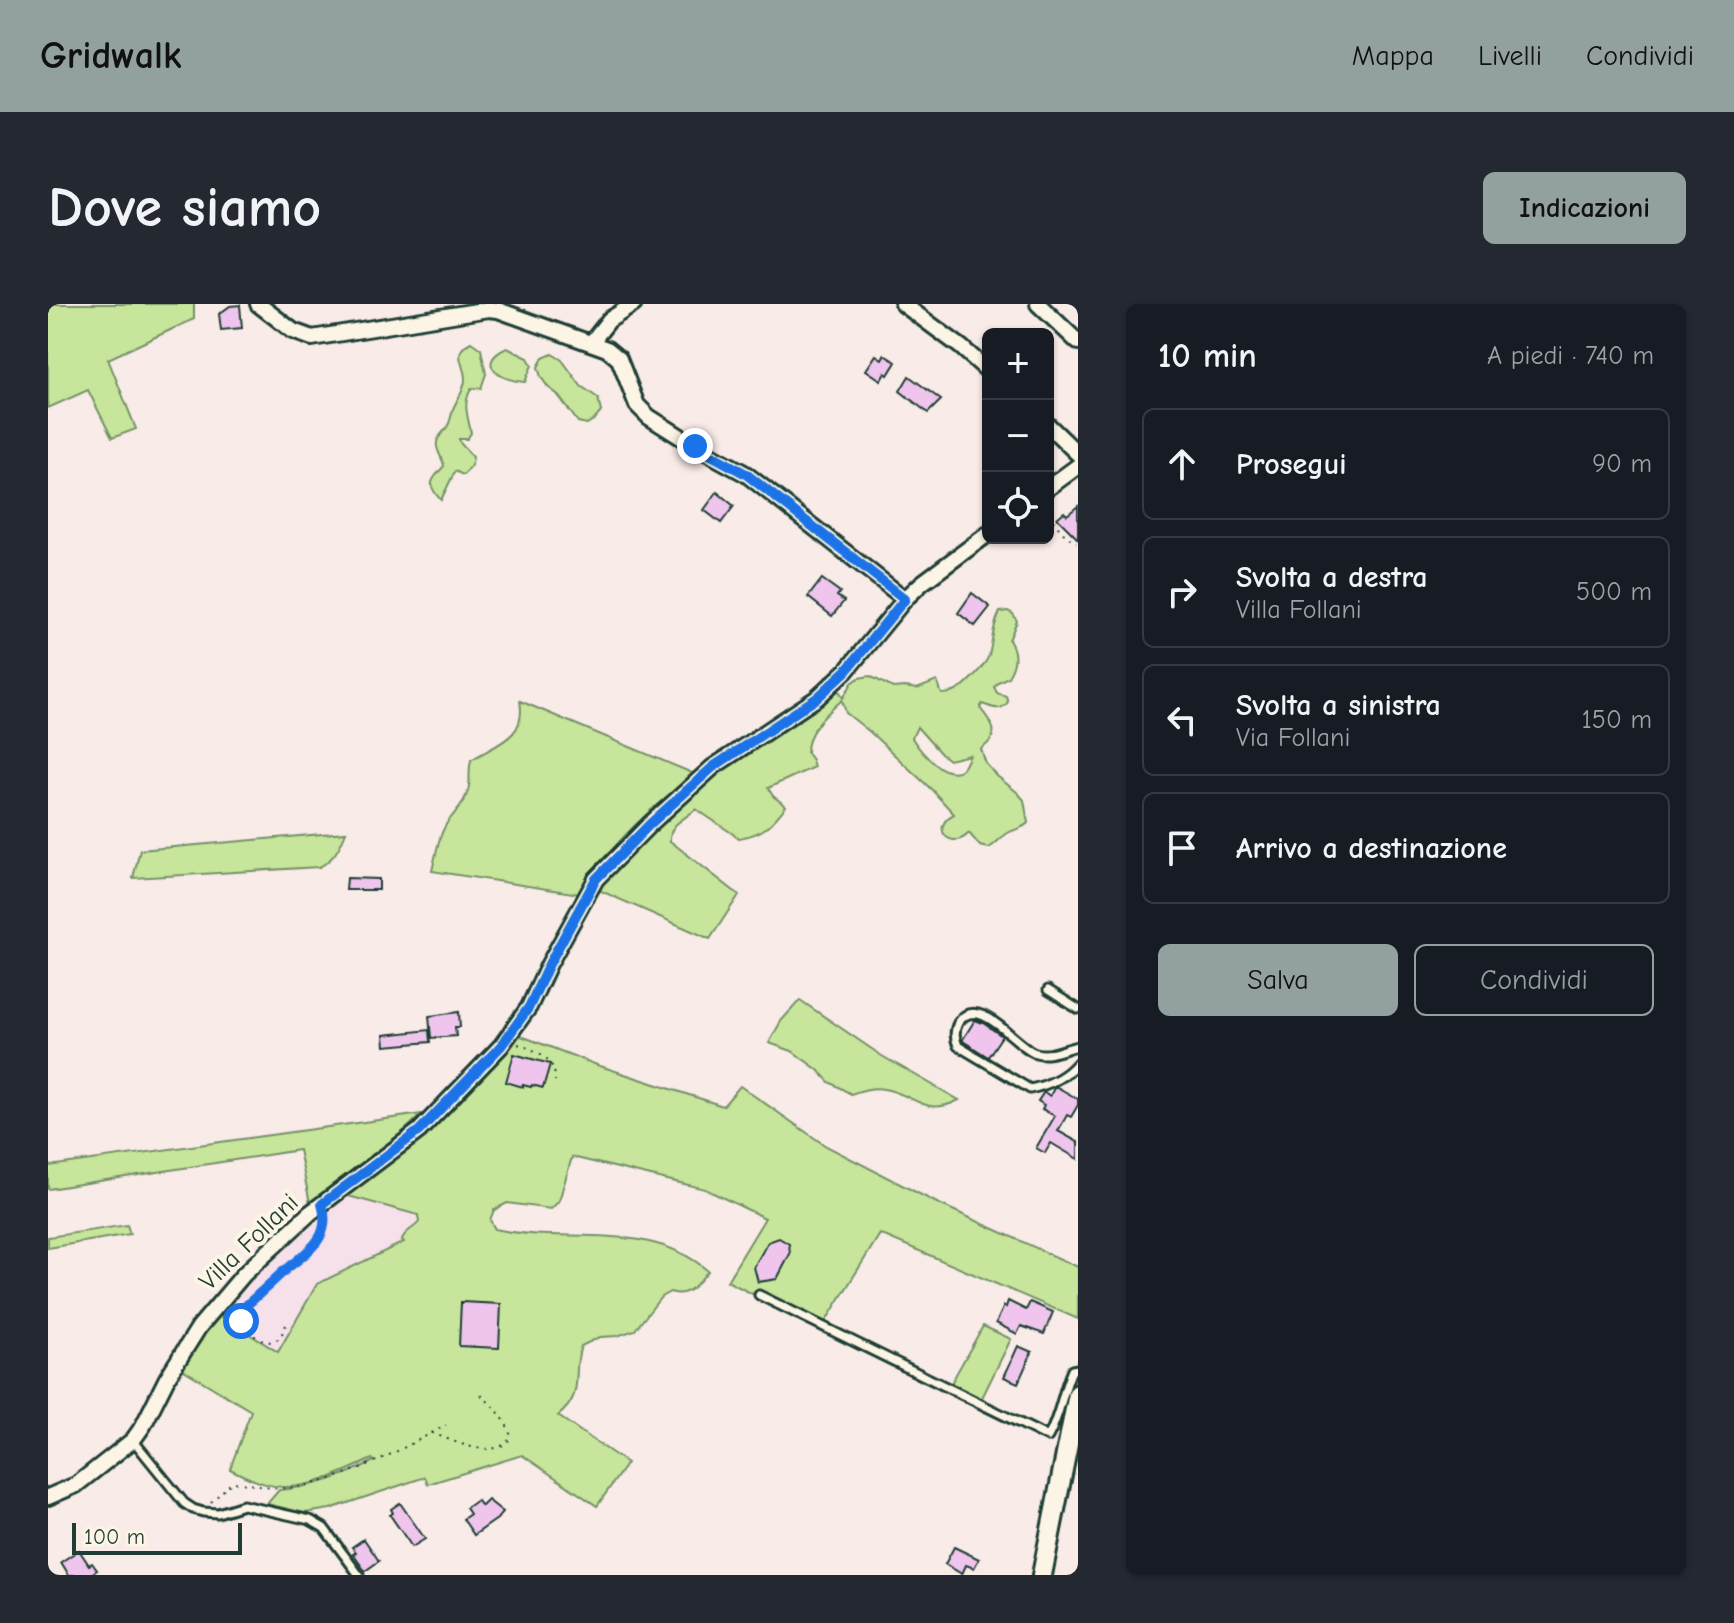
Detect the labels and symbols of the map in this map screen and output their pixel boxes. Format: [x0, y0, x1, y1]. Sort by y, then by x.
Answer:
route end [677, 428, 713, 464]
street label: Villa Follani [193, 1188, 305, 1296]
route start [223, 1303, 259, 1339]
scale bar [72, 1519, 242, 1555]

